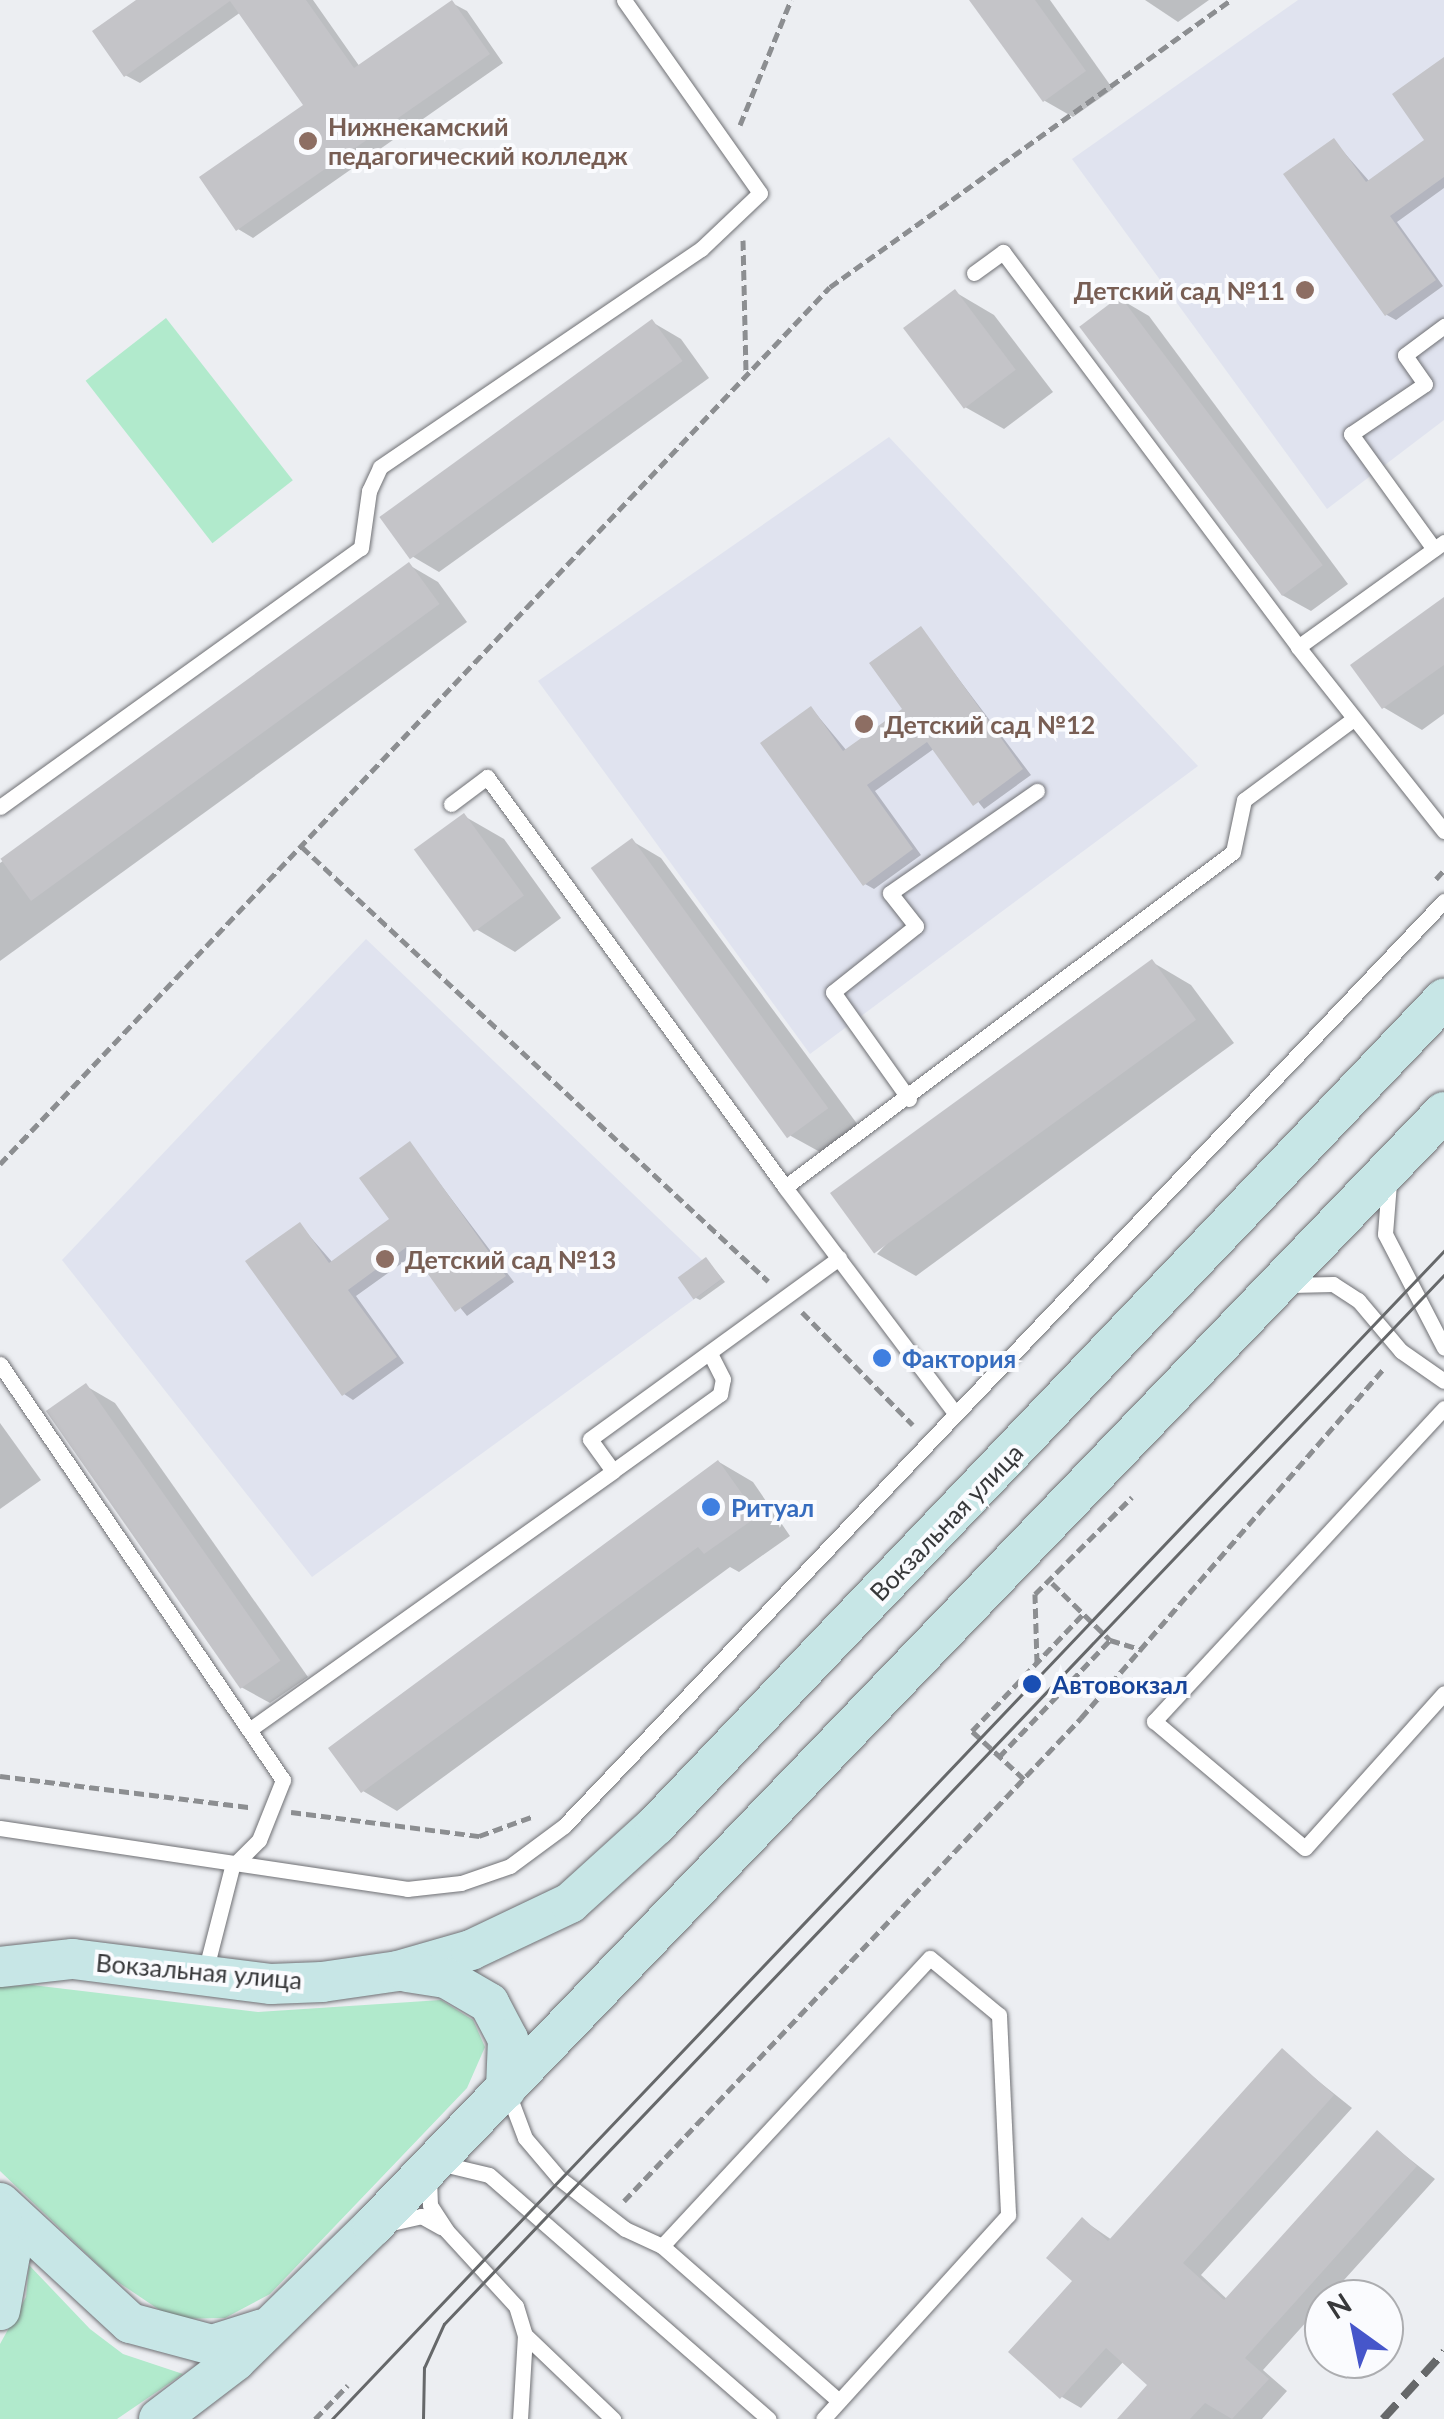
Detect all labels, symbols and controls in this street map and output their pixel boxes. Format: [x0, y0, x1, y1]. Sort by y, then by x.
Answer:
place label: Нижнекамский педагогический колледж [328, 112, 628, 171]
marker: Нижнекамский педагогический колледж [297, 130, 319, 152]
place label: Детский сад №11 [1074, 275, 1285, 305]
marker: Детский сад №11 [1294, 279, 1316, 301]
place label: Детский сад №12 [884, 709, 1095, 739]
marker: Детский сад №12 [853, 713, 875, 735]
place label: Детский сад №13 [405, 1244, 616, 1274]
marker: Детский сад №13 [374, 1248, 396, 1270]
place label: Фактория [902, 1343, 1016, 1373]
marker: Фактория [871, 1347, 893, 1369]
street label: Вокзальная улица [863, 1437, 1029, 1607]
place label: Ритуал [731, 1492, 814, 1522]
marker: Ритуал [700, 1496, 722, 1518]
place label: Автовокзал [1052, 1669, 1188, 1699]
marker: Автовокзал [1021, 1673, 1043, 1695]
street label: Вокзальная улица [95, 1947, 303, 1995]
north arrow [1304, 2279, 1404, 2379]
text: N [1320, 2285, 1357, 2326]

